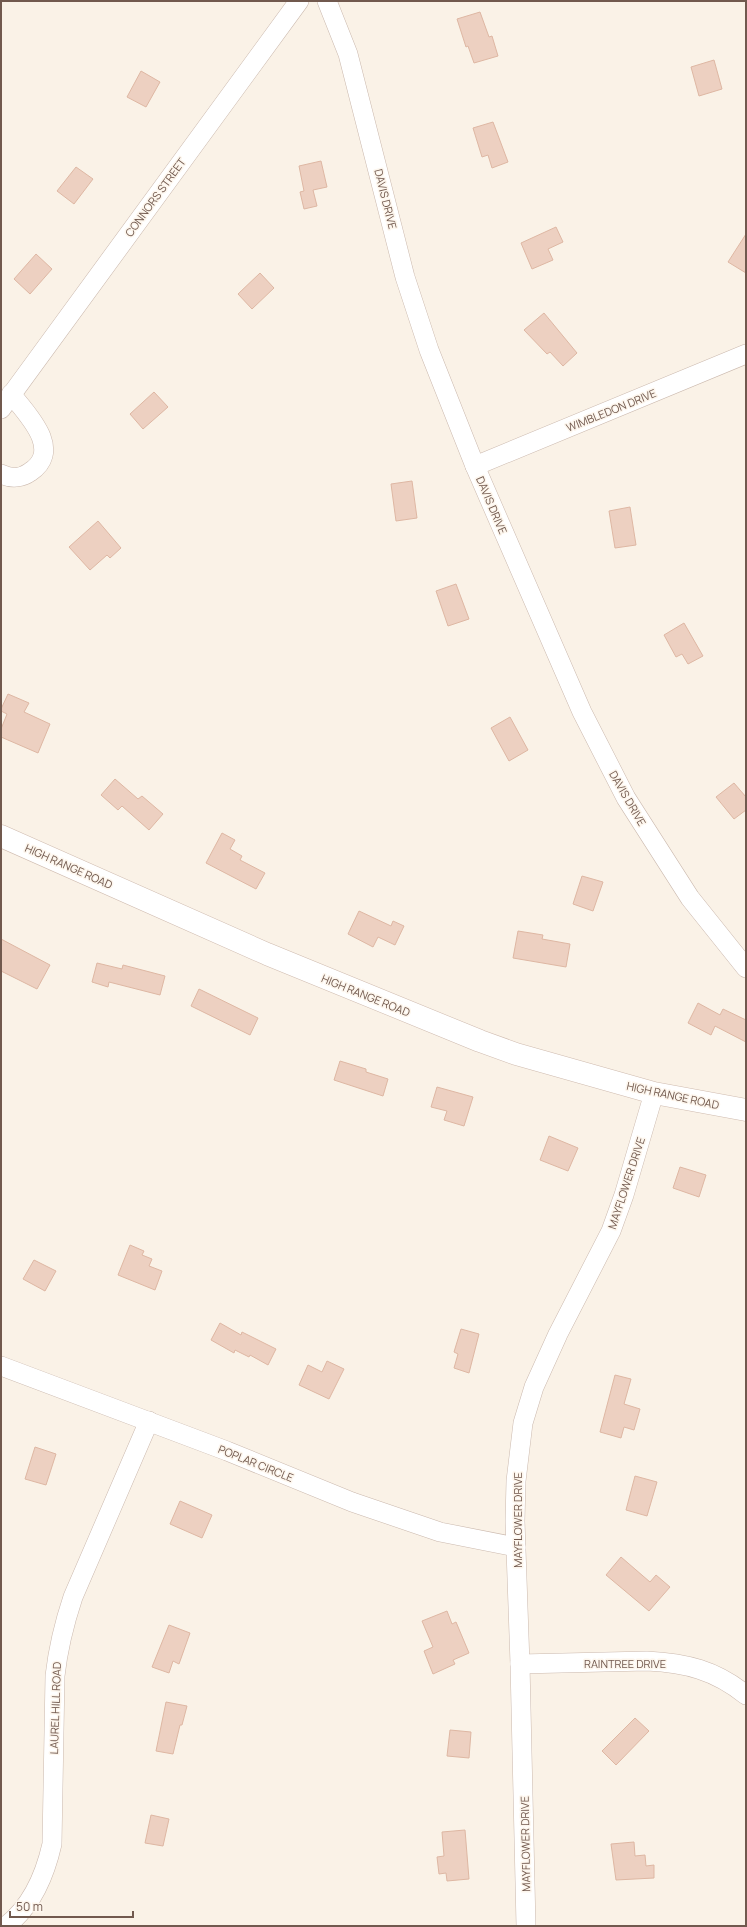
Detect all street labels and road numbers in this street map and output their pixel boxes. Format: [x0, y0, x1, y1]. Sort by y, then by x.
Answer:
street label: CONNORS STREET [121, 154, 189, 239]
street label: DAVIS DRIVE [371, 167, 401, 231]
street label: WIMBLEDON DRIVE [564, 385, 658, 435]
street label: DAVIS DRIVE [473, 474, 511, 536]
street label: DAVIS DRIVE [606, 768, 650, 828]
street label: HIGH RANGE ROAD [23, 840, 115, 892]
street label: HIGH RANGE ROAD [319, 970, 413, 1020]
street label: HIGH RANGE ROAD [625, 1078, 721, 1112]
street label: MAYFLOWER DRIVE [604, 1135, 648, 1231]
street label: POPLAR CIRCLE [216, 1441, 296, 1485]
street label: MAYFLOWER DRIVE [510, 1472, 525, 1568]
street label: RAINTREE DRIVE [584, 1656, 666, 1671]
street label: LAUREL HILL ROAD [46, 1661, 64, 1755]
street label: MAYFLOWER DRIVE [517, 1796, 533, 1892]

